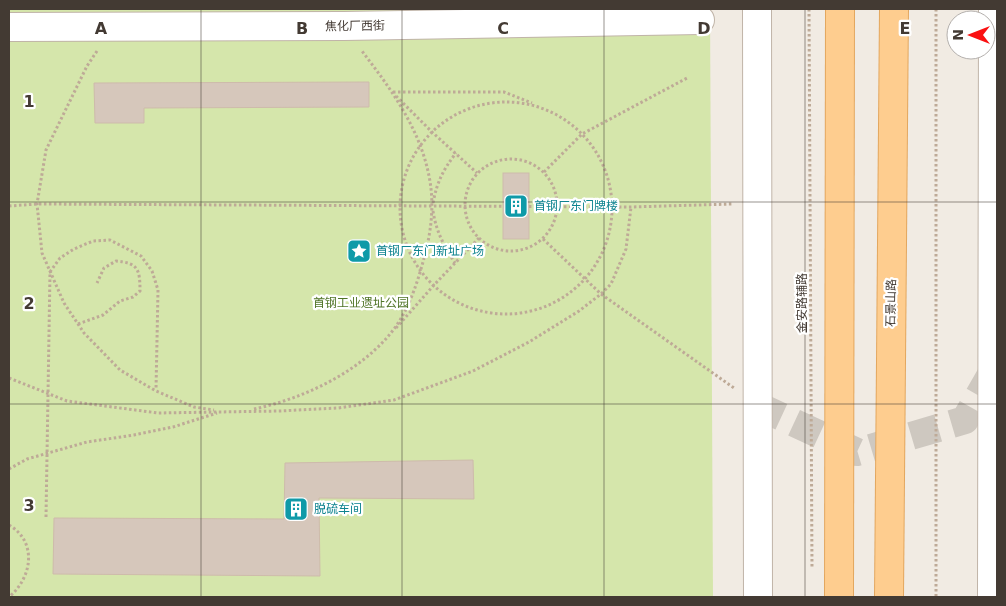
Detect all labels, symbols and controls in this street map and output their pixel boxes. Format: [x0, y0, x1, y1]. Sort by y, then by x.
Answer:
north arrow [946, 10, 996, 60]
street label: 焦化厂西街 [325, 18, 385, 34]
text: A [95, 19, 108, 38]
text: B [296, 19, 308, 38]
text: C [497, 19, 509, 38]
text: D [697, 19, 711, 38]
text: E [900, 19, 910, 38]
text: N [950, 29, 966, 41]
text: 1 [23, 92, 35, 111]
building icon: 首钢厂东门牌楼 [503, 193, 529, 219]
place label: 首钢厂东门牌楼 [534, 199, 618, 213]
place icon: 首钢厂东门新址广场 [346, 238, 372, 264]
place label: 首钢厂东门新址广场 [376, 244, 484, 258]
street label: 金安路辅路 [795, 273, 809, 333]
street label: 石景山路 [884, 279, 898, 327]
text: 2 [23, 294, 35, 313]
park label: 首钢工业遗址公园 [313, 296, 409, 310]
text: 3 [23, 496, 35, 515]
building icon: 脱硫车间 [283, 496, 309, 522]
place label: 脱硫车间 [314, 502, 362, 516]

